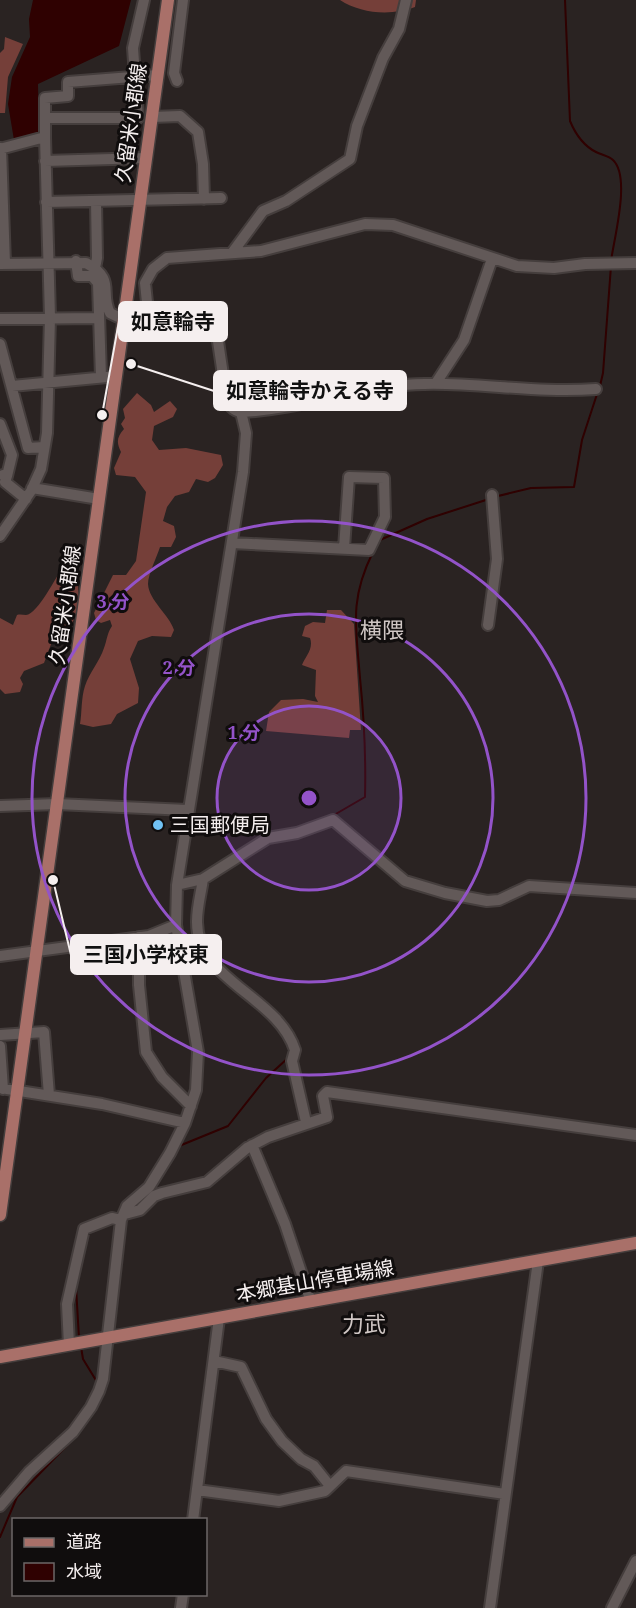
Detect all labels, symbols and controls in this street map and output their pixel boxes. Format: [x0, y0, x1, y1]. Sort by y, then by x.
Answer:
street label: 久留米小郡線 [109, 62, 152, 184]
callout: 如意輪寺 [119, 302, 227, 341]
text: 如意輪寺 [131, 307, 215, 335]
callout: 如意輪寺かえる寺 [214, 371, 406, 410]
text: 如意輪寺かえる寺 [226, 376, 394, 404]
street label: 久留米小郡線 [43, 544, 86, 666]
text: 3 分 [97, 589, 129, 613]
district label: 横隈 [360, 614, 404, 644]
text: 2 分 [163, 655, 195, 679]
text: 1 分 [228, 720, 260, 744]
centre of rings [299, 788, 319, 808]
place label: 三国郵便局 [170, 811, 270, 838]
marker: 三国郵便局 [151, 818, 165, 832]
callout: 三国小学校東 [71, 935, 221, 974]
text: 三国小学校東 [83, 940, 209, 968]
street label: 本郷基山停車場線 [234, 1253, 396, 1308]
district label: 力武 [342, 1308, 386, 1338]
legend [12, 1518, 207, 1596]
text: 道路 [66, 1529, 102, 1553]
text: 水域 [66, 1559, 102, 1583]

